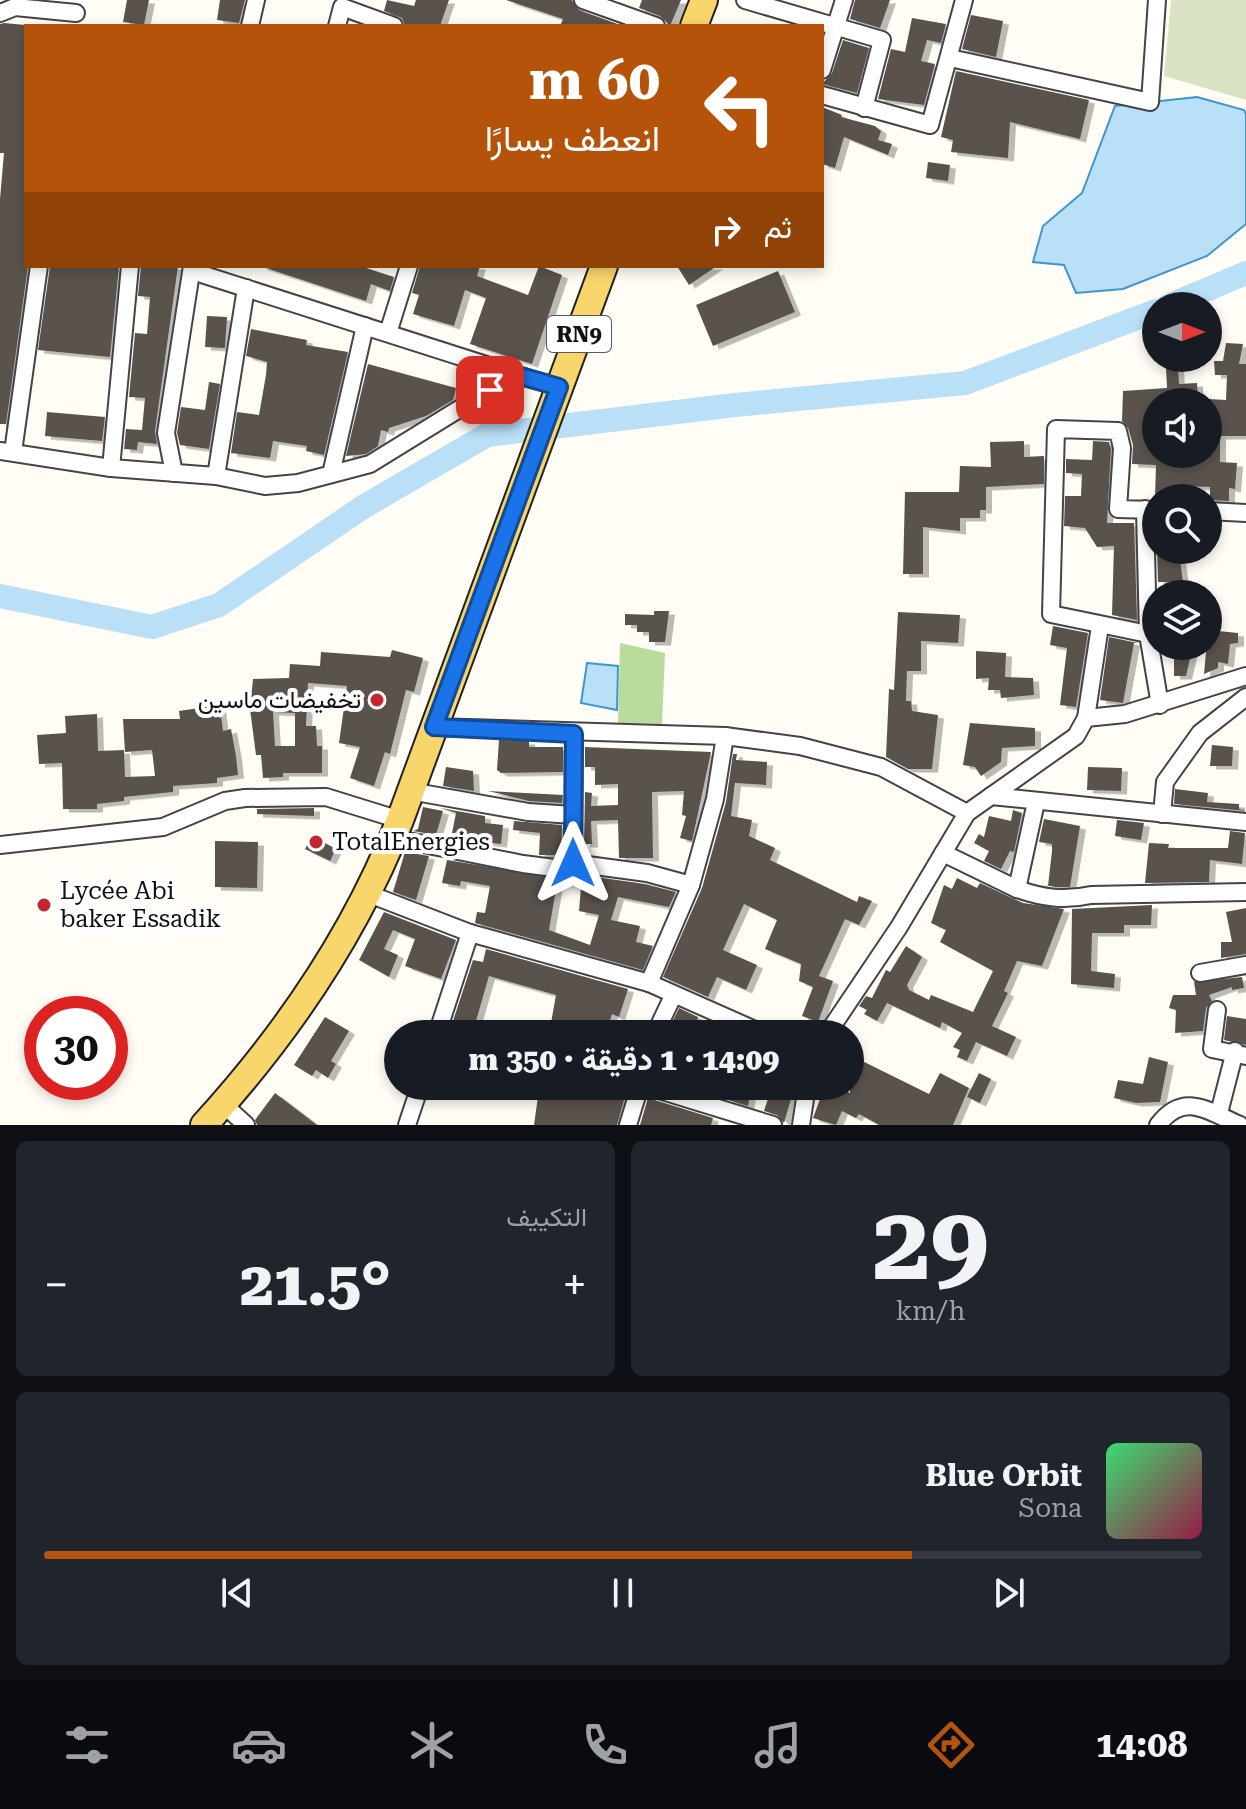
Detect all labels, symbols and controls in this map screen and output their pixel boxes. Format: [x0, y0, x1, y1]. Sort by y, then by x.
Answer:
text: 60 m [529, 47, 660, 113]
icon: left [688, 56, 792, 160]
text: انعطف يسارًا [485, 118, 660, 160]
icon: right [704, 208, 748, 252]
text: ثم [764, 210, 792, 245]
north arrow [1142, 292, 1222, 372]
map controls [1142, 292, 1222, 660]
road number: RN9 [547, 316, 611, 352]
pin [456, 356, 524, 424]
icon: arrive [468, 368, 512, 412]
button: sound [1142, 388, 1222, 468]
button: search [1142, 484, 1222, 564]
button: layers [1142, 580, 1222, 660]
place label: تخفيضات ماسين [198, 686, 361, 714]
marker: تخفيضات ماسين [368, 691, 386, 709]
position arrow [531, 821, 615, 905]
place label: TotalEnergies [332, 828, 490, 856]
marker: TotalEnergies [307, 833, 325, 851]
place label: Lycée Abi baker Essadik [60, 877, 221, 933]
marker: Lycée Abi baker Essadik [35, 896, 53, 914]
speed limit sign: 30 [24, 996, 128, 1100]
text: 14:09 · 1 دقيقة · 350 m [469, 1042, 779, 1077]
text: 29 [872, 1183, 989, 1304]
text: التكييف [506, 1202, 587, 1232]
text: 21.5° [240, 1249, 391, 1320]
text: − [44, 1259, 69, 1311]
text: + [562, 1259, 587, 1311]
text: km/h [896, 1296, 965, 1326]
text: Blue Orbit [926, 1458, 1082, 1493]
text: Sona [1019, 1493, 1082, 1523]
icon: previous [215, 1571, 259, 1615]
icon: pause [601, 1571, 645, 1615]
icon: next [987, 1571, 1031, 1615]
icon: filters [59, 1717, 115, 1773]
icon: car [231, 1717, 287, 1773]
icon: climate [404, 1717, 460, 1773]
icon: phone [577, 1717, 633, 1773]
icon: music [750, 1717, 806, 1773]
icon: directions [923, 1717, 979, 1773]
text: 14:08 [1096, 1724, 1188, 1766]

